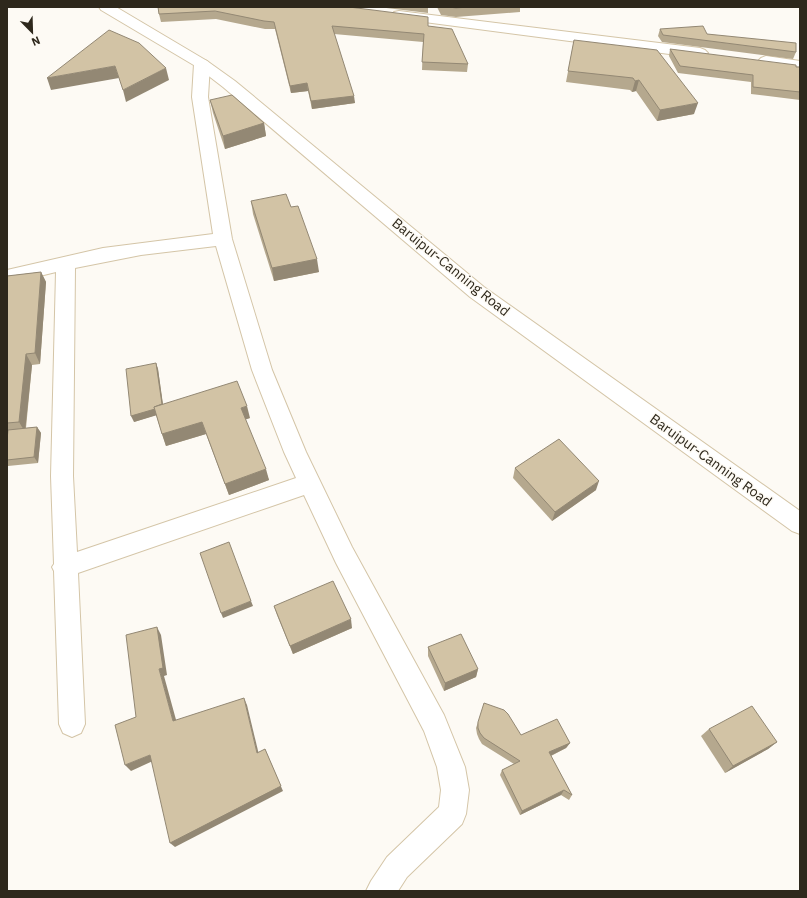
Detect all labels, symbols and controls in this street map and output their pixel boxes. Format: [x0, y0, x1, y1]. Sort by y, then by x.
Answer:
north arrow [12, 12, 52, 52]
text: N [29, 33, 42, 49]
street label: Baruipur-Canning Road [388, 214, 514, 320]
street label: Baruipur-Canning Road [647, 410, 775, 510]

